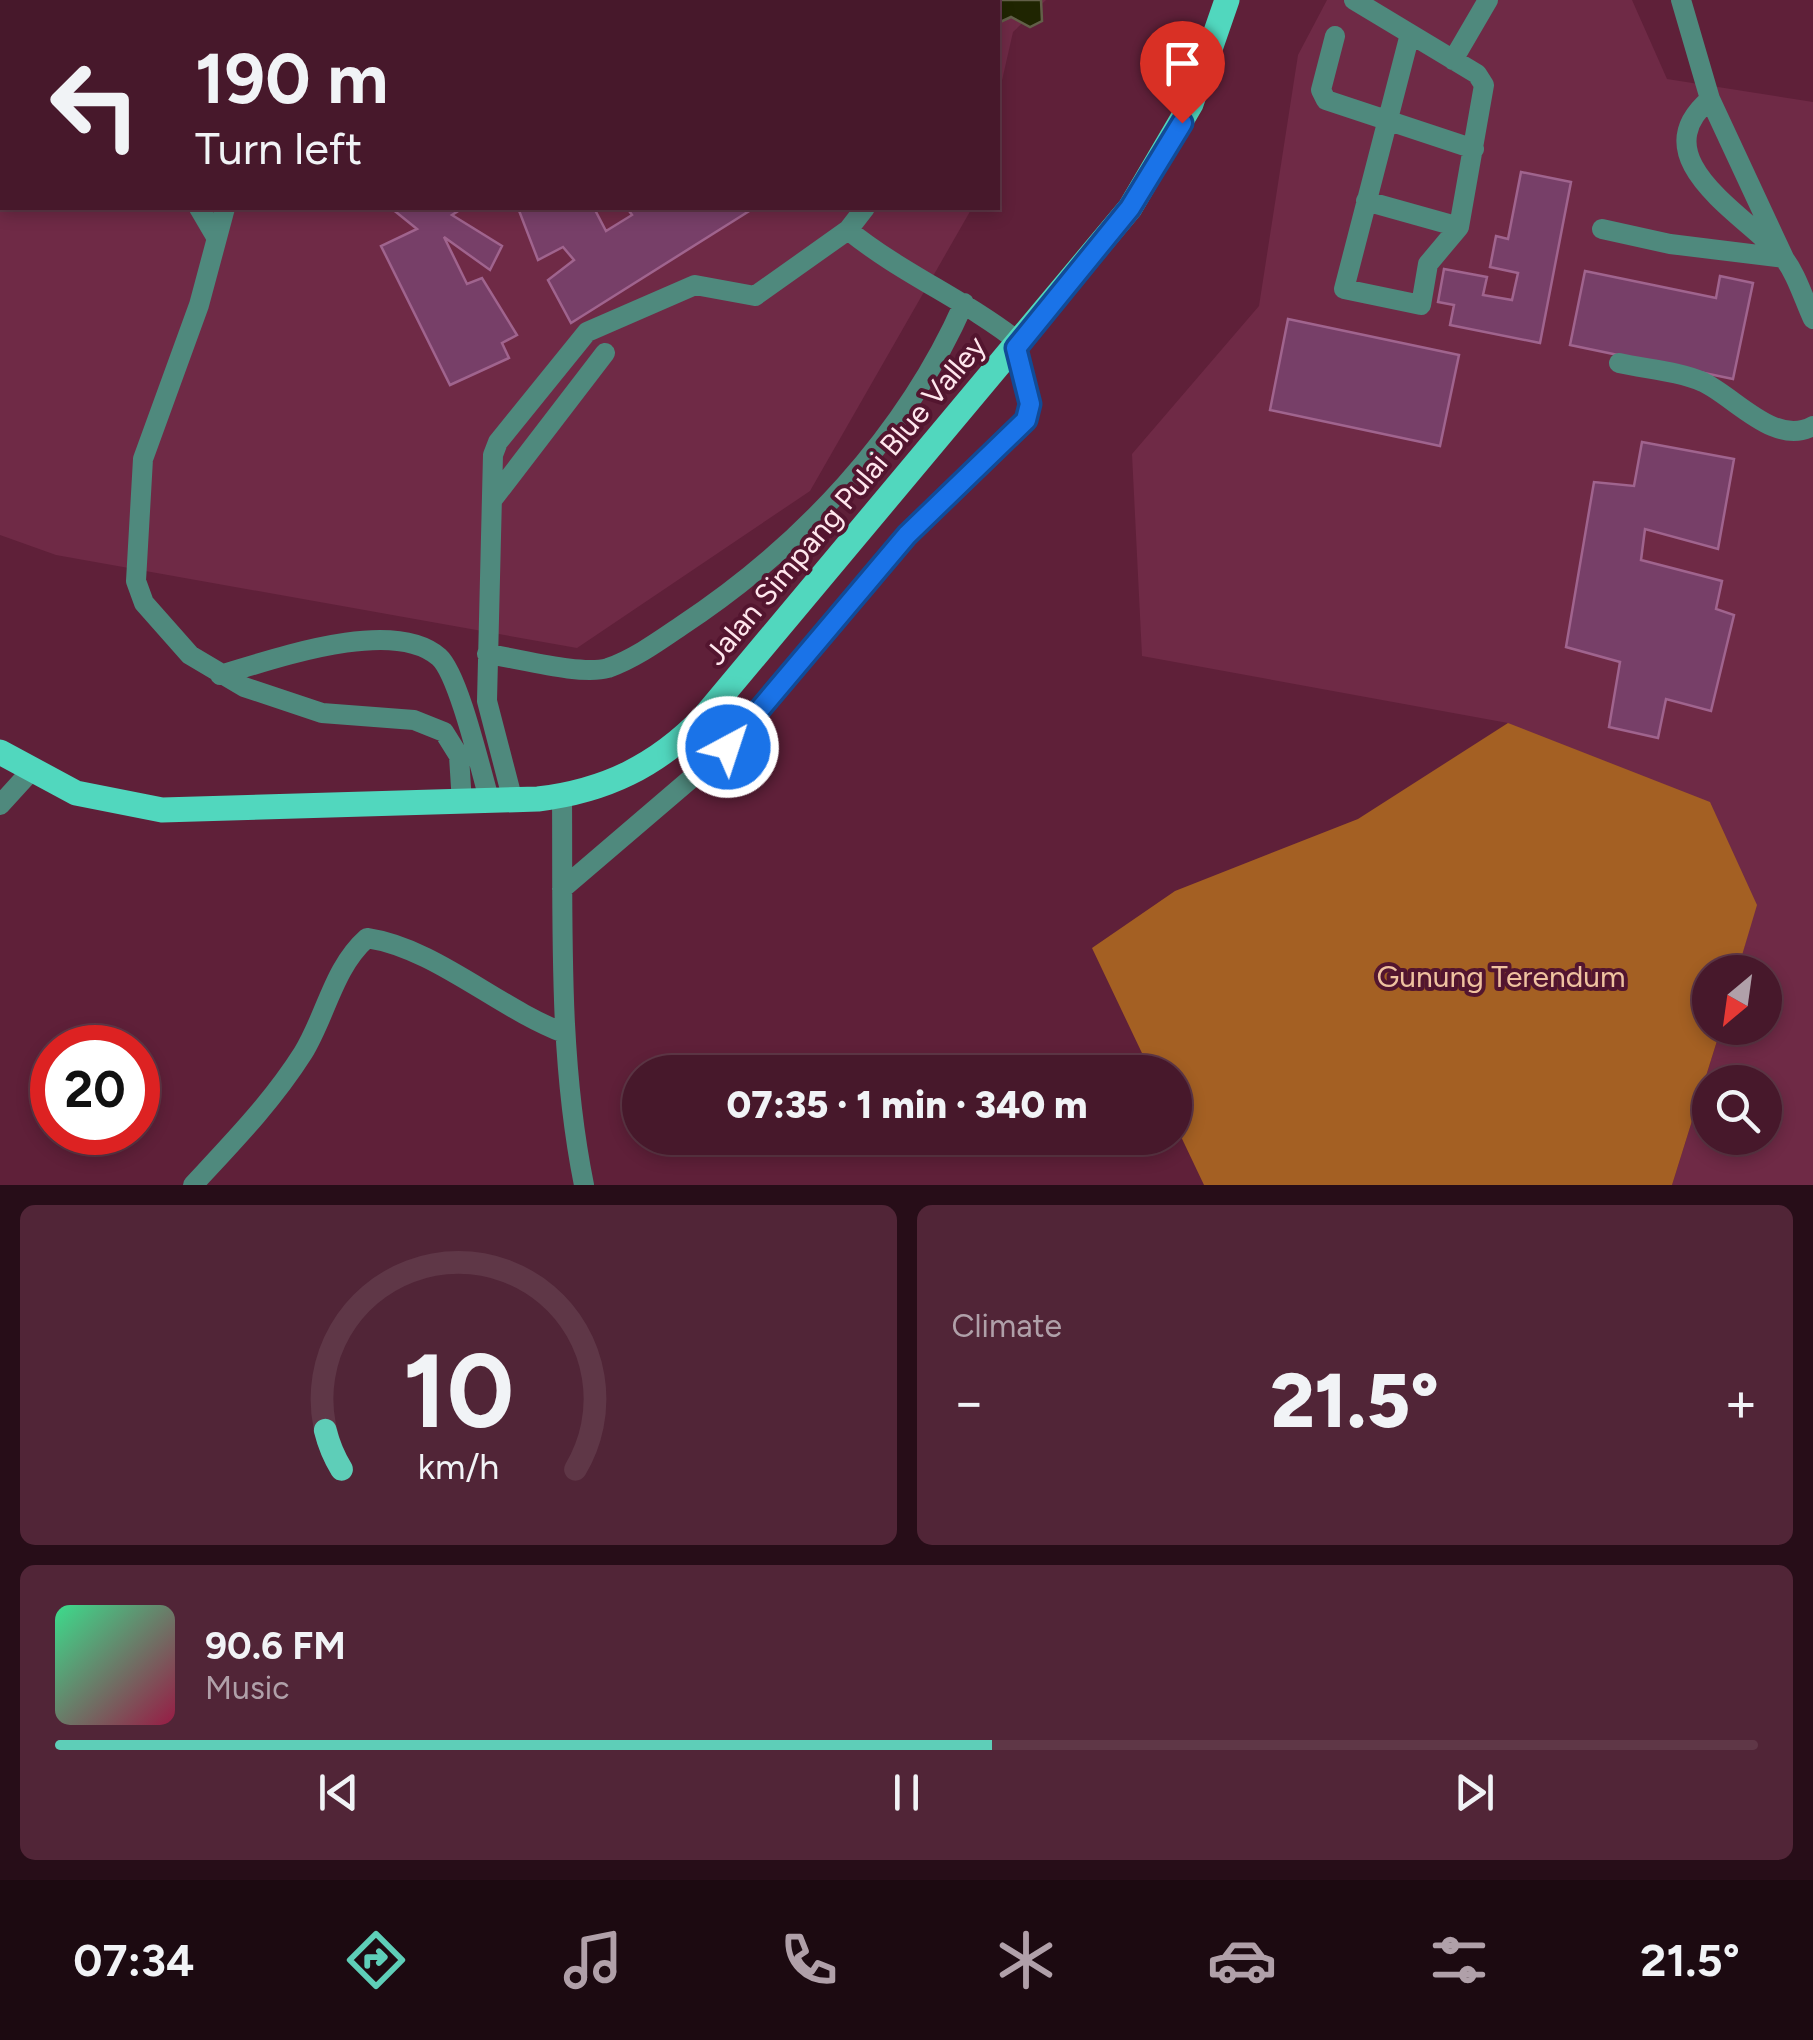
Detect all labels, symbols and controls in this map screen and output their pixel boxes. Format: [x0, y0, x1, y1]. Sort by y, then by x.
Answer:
pin [1140, 21, 1225, 124]
text: 190 m [195, 36, 388, 121]
icon: arrive [1155, 36, 1210, 91]
icon: left [30, 40, 160, 170]
text: Turn left [195, 121, 362, 175]
street label: Jalan Simpang Pulai Blue Valley [696, 328, 994, 672]
position arrow [676, 695, 780, 799]
north arrow [1692, 955, 1782, 1045]
map controls [1692, 955, 1782, 1155]
park label: Gunung Terendum [1377, 958, 1625, 995]
speed limit sign: 20 [30, 1025, 160, 1155]
button: search [1692, 1065, 1782, 1155]
text: 07:35 · 1 min · 340 m [726, 1082, 1088, 1128]
text: Climate [952, 1307, 1062, 1345]
text: 10 [403, 1328, 514, 1453]
text: 21.5° [1270, 1356, 1439, 1446]
text: − [952, 1369, 986, 1435]
text: + [1724, 1369, 1758, 1435]
text: km/h [417, 1445, 499, 1488]
text: 90.6 FM [205, 1623, 346, 1669]
text: Music [205, 1669, 290, 1707]
icon: previous [311, 1765, 366, 1820]
icon: pause [879, 1765, 934, 1820]
icon: next [1447, 1765, 1502, 1820]
icon: directions [341, 1925, 411, 1995]
icon: music [558, 1925, 628, 1995]
icon: phone [774, 1925, 844, 1995]
icon: climate [991, 1925, 1061, 1995]
icon: car [1207, 1925, 1277, 1995]
icon: filters [1424, 1925, 1494, 1995]
text: 07:34 [73, 1933, 195, 1987]
text: 21.5° [1640, 1933, 1740, 1987]

